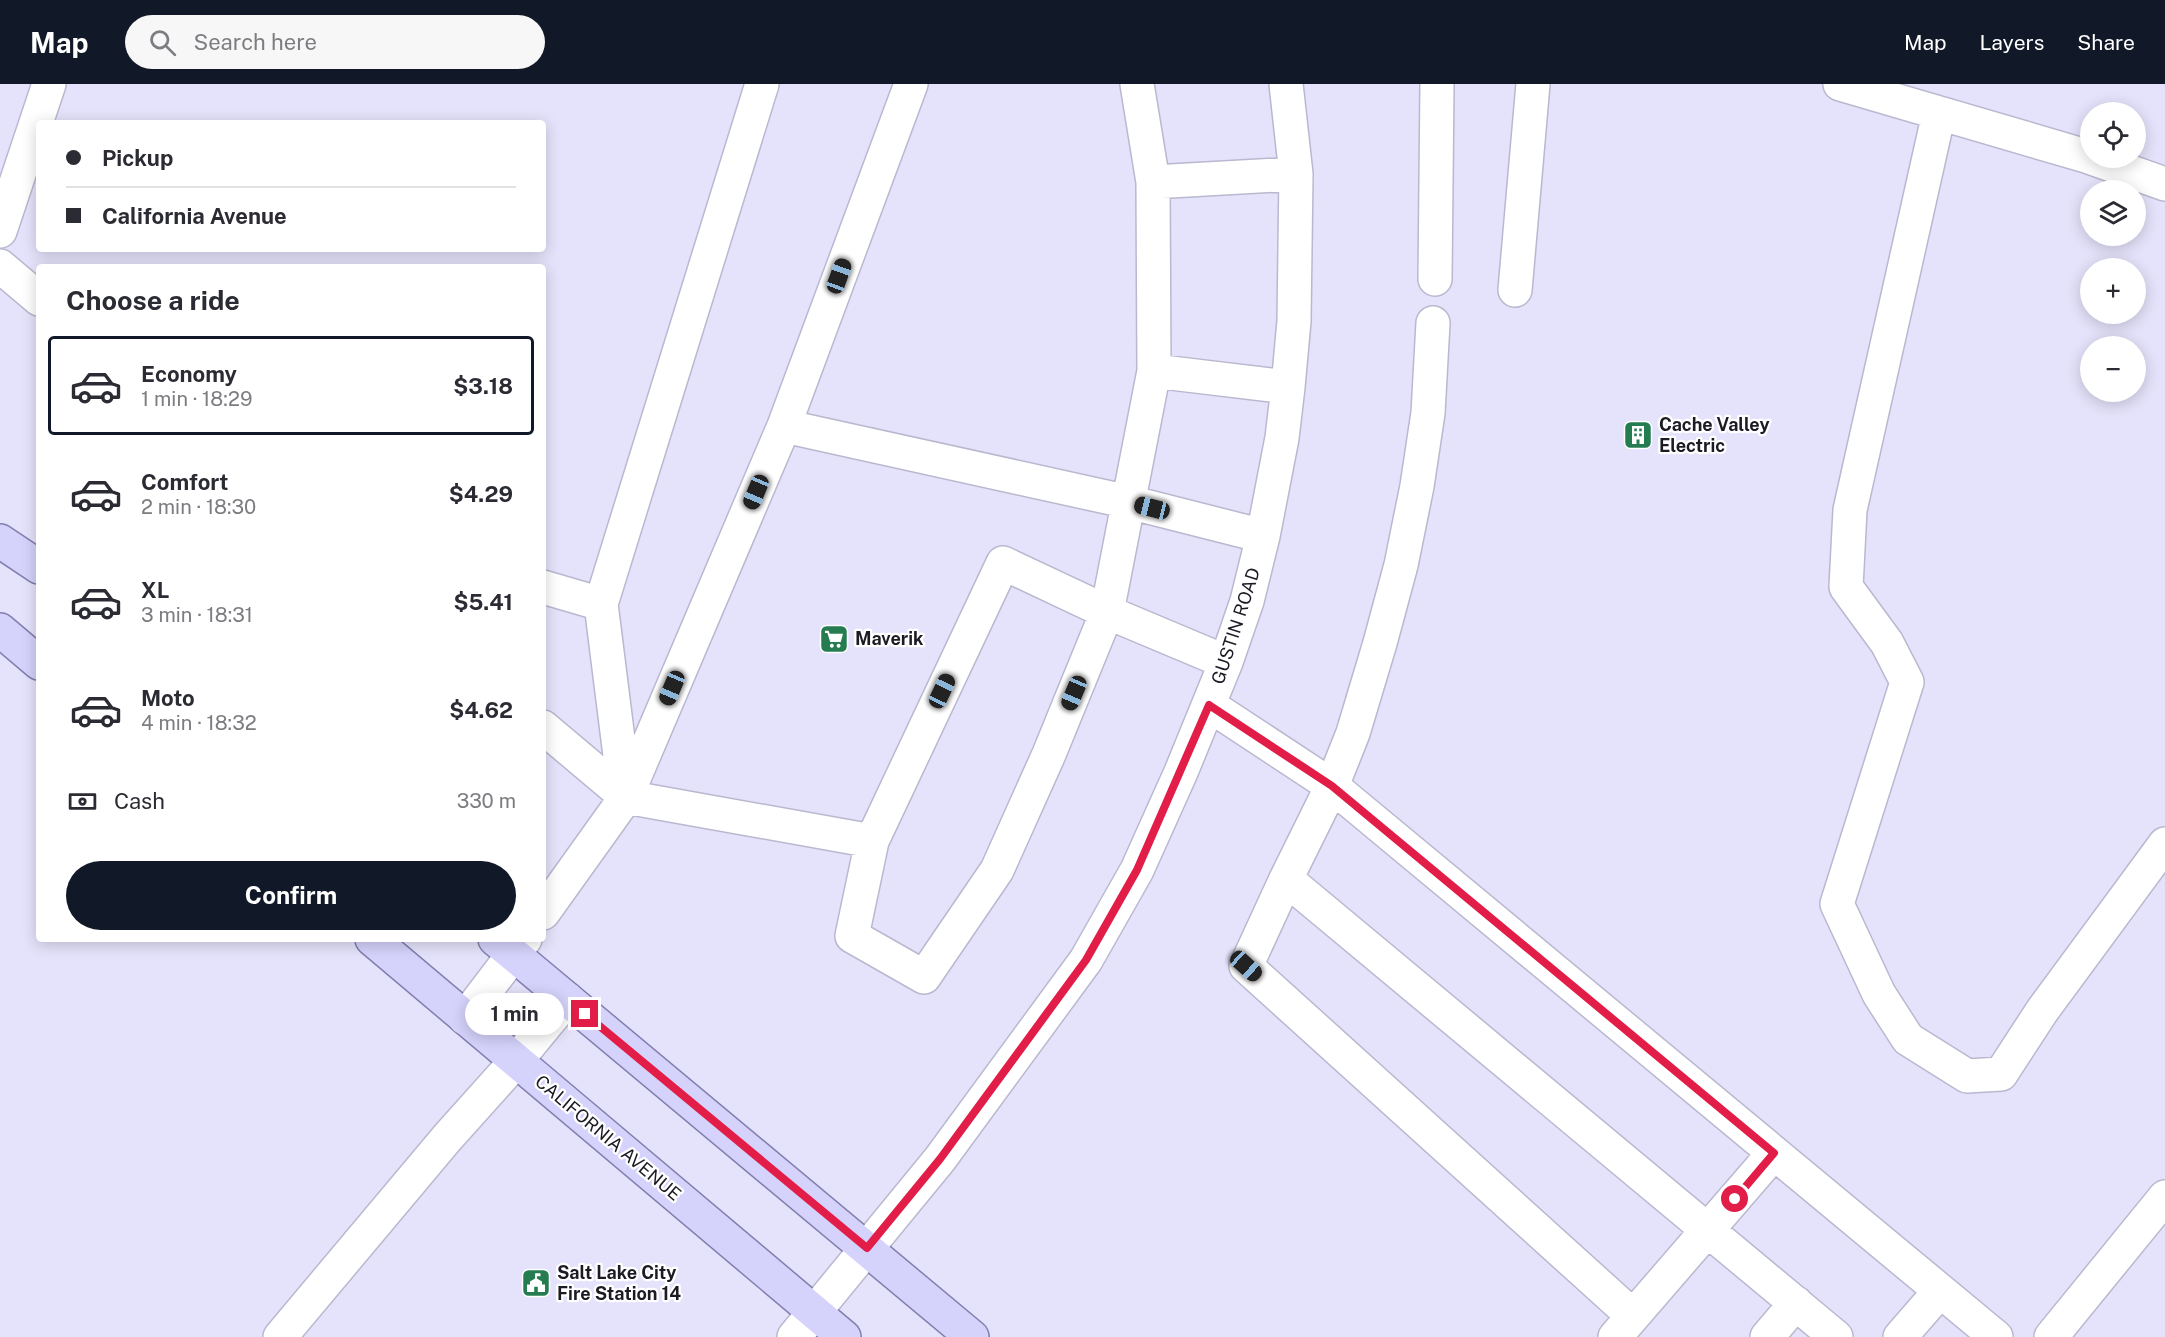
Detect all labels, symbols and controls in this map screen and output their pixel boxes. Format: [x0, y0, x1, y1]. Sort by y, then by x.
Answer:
search box [125, 15, 545, 69]
text: Map [30, 26, 89, 59]
icon: search [146, 26, 179, 59]
text: Search here [194, 29, 317, 55]
text: Map [1904, 30, 1947, 55]
text: Layers [1980, 30, 2044, 55]
text: Share [2077, 30, 2135, 55]
map controls [2080, 102, 2146, 402]
button: locate [2080, 102, 2146, 168]
text: Pickup [102, 145, 173, 171]
button: layers [2080, 180, 2146, 246]
text: California Avenue [102, 203, 287, 229]
car [824, 256, 854, 296]
button: + [2080, 258, 2146, 324]
text: Choose a ride [66, 284, 240, 316]
button: − [2080, 336, 2146, 402]
icon: car [69, 359, 123, 413]
text: Economy [141, 361, 237, 387]
text: $3.18 [453, 373, 513, 399]
text: 1 min · 18:29 [141, 387, 253, 411]
place label: Cache Valley Electric [1659, 414, 1770, 456]
building icon: Cache Valley Electric [1622, 419, 1654, 451]
icon: car [69, 467, 123, 521]
text: Comfort [141, 469, 228, 495]
car [741, 472, 771, 512]
text: $4.29 [449, 481, 513, 507]
text: 2 min · 18:30 [141, 495, 256, 519]
car [1132, 495, 1172, 521]
street label: GUSTIN ROAD [1207, 565, 1264, 687]
icon: car [69, 575, 123, 629]
text: XL [141, 577, 169, 603]
text: $5.41 [453, 589, 513, 615]
text: 3 min · 18:31 [141, 603, 253, 627]
supermarket icon: Maverik [818, 623, 850, 655]
place label: Maverik [855, 628, 924, 649]
car [657, 668, 687, 708]
car [926, 671, 958, 711]
car [1059, 673, 1089, 713]
icon: car [69, 683, 123, 737]
text: Moto [141, 685, 195, 711]
text: $4.62 [449, 697, 513, 723]
text: 4 min · 18:32 [141, 711, 257, 735]
icon: cash [66, 785, 99, 818]
text: Cash [114, 788, 165, 814]
text: 330 m [457, 789, 516, 813]
button: Confirm [66, 861, 516, 930]
car [1227, 947, 1265, 985]
callout: 1 min [465, 993, 564, 1035]
route end [571, 1000, 598, 1027]
text: 1 min [490, 1002, 539, 1026]
street label: CALIFORNIA AVENUE [531, 1071, 685, 1205]
route start [1721, 1185, 1748, 1212]
place label: Salt Lake City Fire Station 14 [557, 1262, 681, 1304]
public building icon: Salt Lake City Fire Station 14 [520, 1267, 552, 1299]

